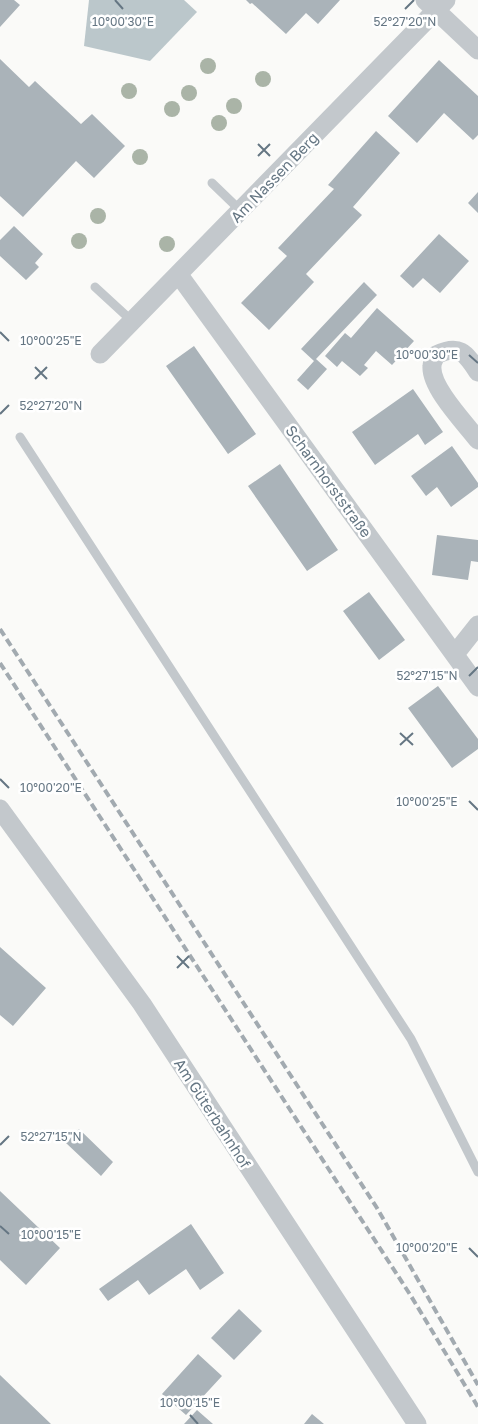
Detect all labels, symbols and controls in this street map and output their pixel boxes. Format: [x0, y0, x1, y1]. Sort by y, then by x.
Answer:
text: 10°00'30"E [92, 14, 154, 29]
text: 52°27'20"N [374, 14, 436, 29]
street label: Am Nassen Berg [226, 128, 322, 226]
text: 10°00'25"E [20, 333, 82, 348]
text: 10°00'30"E [396, 347, 458, 362]
text: 52°27'20"N [20, 398, 82, 413]
street label: Scharnhorststraße [282, 421, 376, 541]
text: 52°27'15"N [396, 668, 458, 683]
text: 10°00'20"E [20, 780, 82, 795]
text: 10°00'25"E [396, 794, 458, 809]
street label: Am Güterbahnhof [171, 1055, 255, 1172]
text: 52°27'15"N [20, 1129, 82, 1144]
text: 10°00'15"E [21, 1227, 81, 1242]
text: 10°00'20"E [396, 1240, 458, 1255]
text: 10°00'15"E [160, 1395, 220, 1410]

